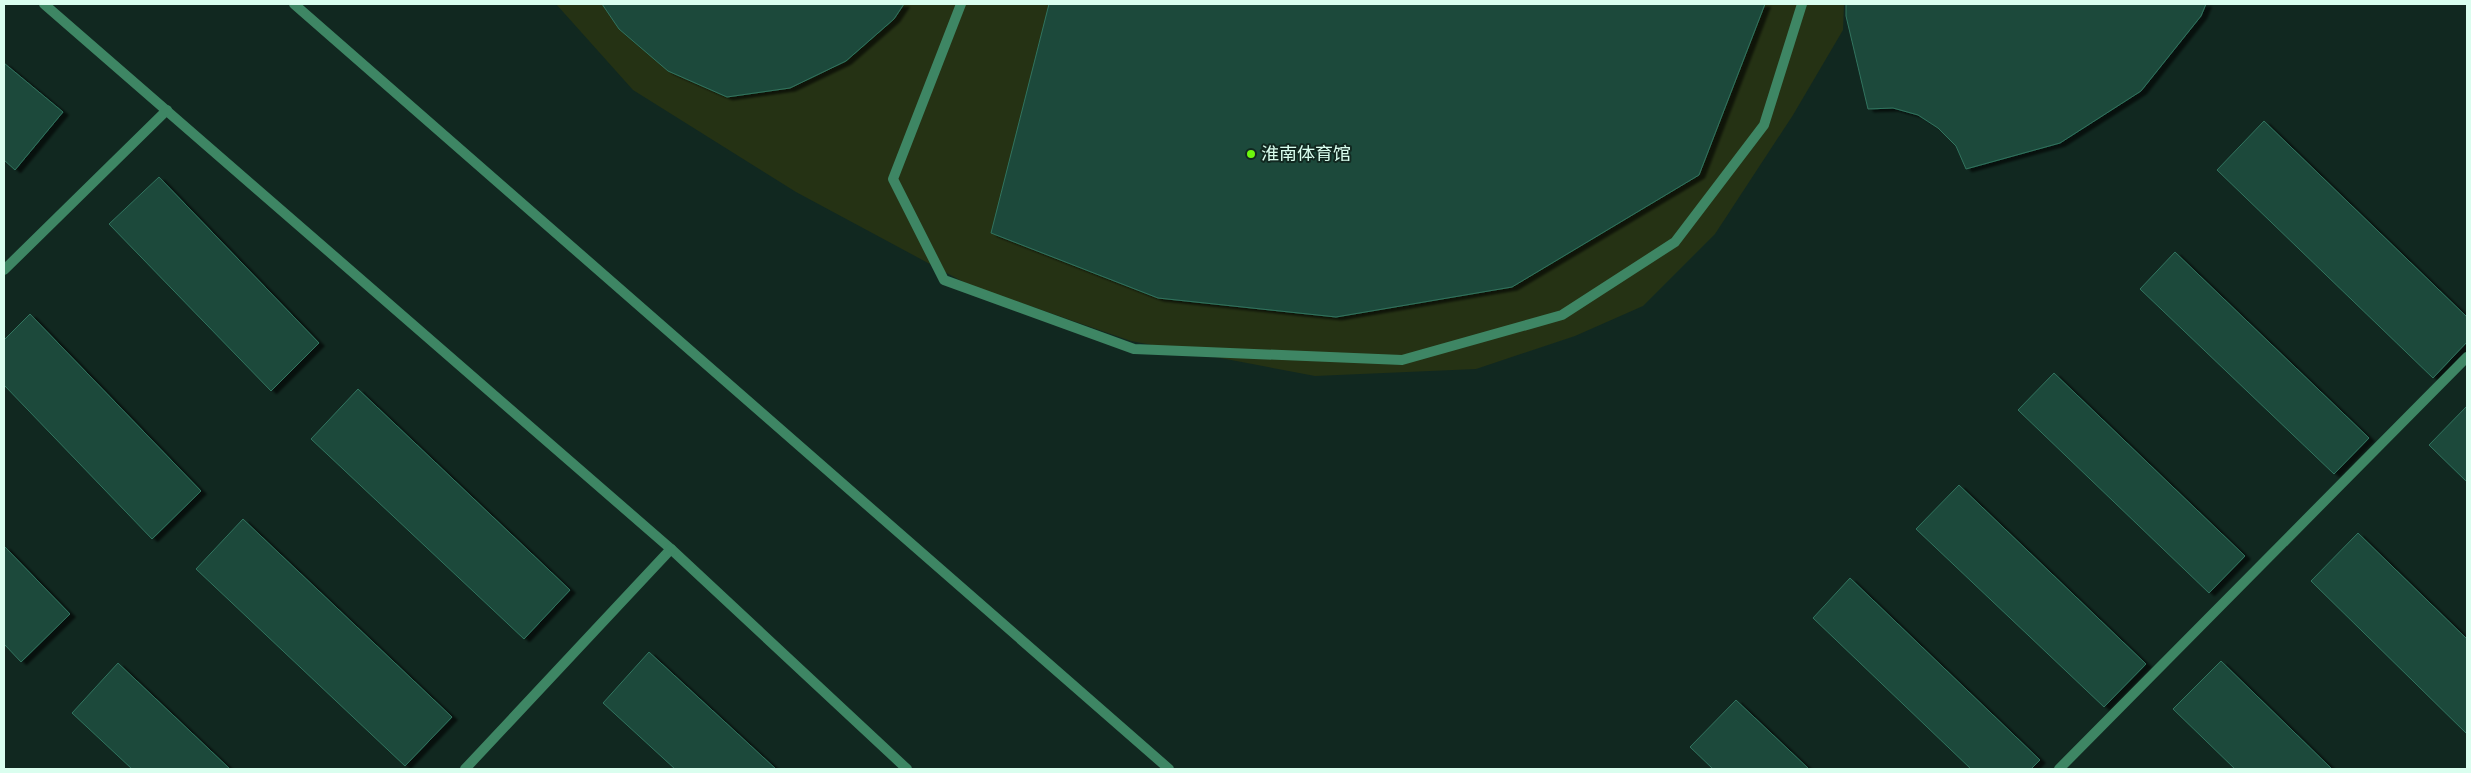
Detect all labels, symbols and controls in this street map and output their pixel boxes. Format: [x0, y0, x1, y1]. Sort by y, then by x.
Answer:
place label: 淮南体育馆 [1261, 142, 1351, 164]
marker: 淮南体育馆 [1245, 148, 1257, 160]

